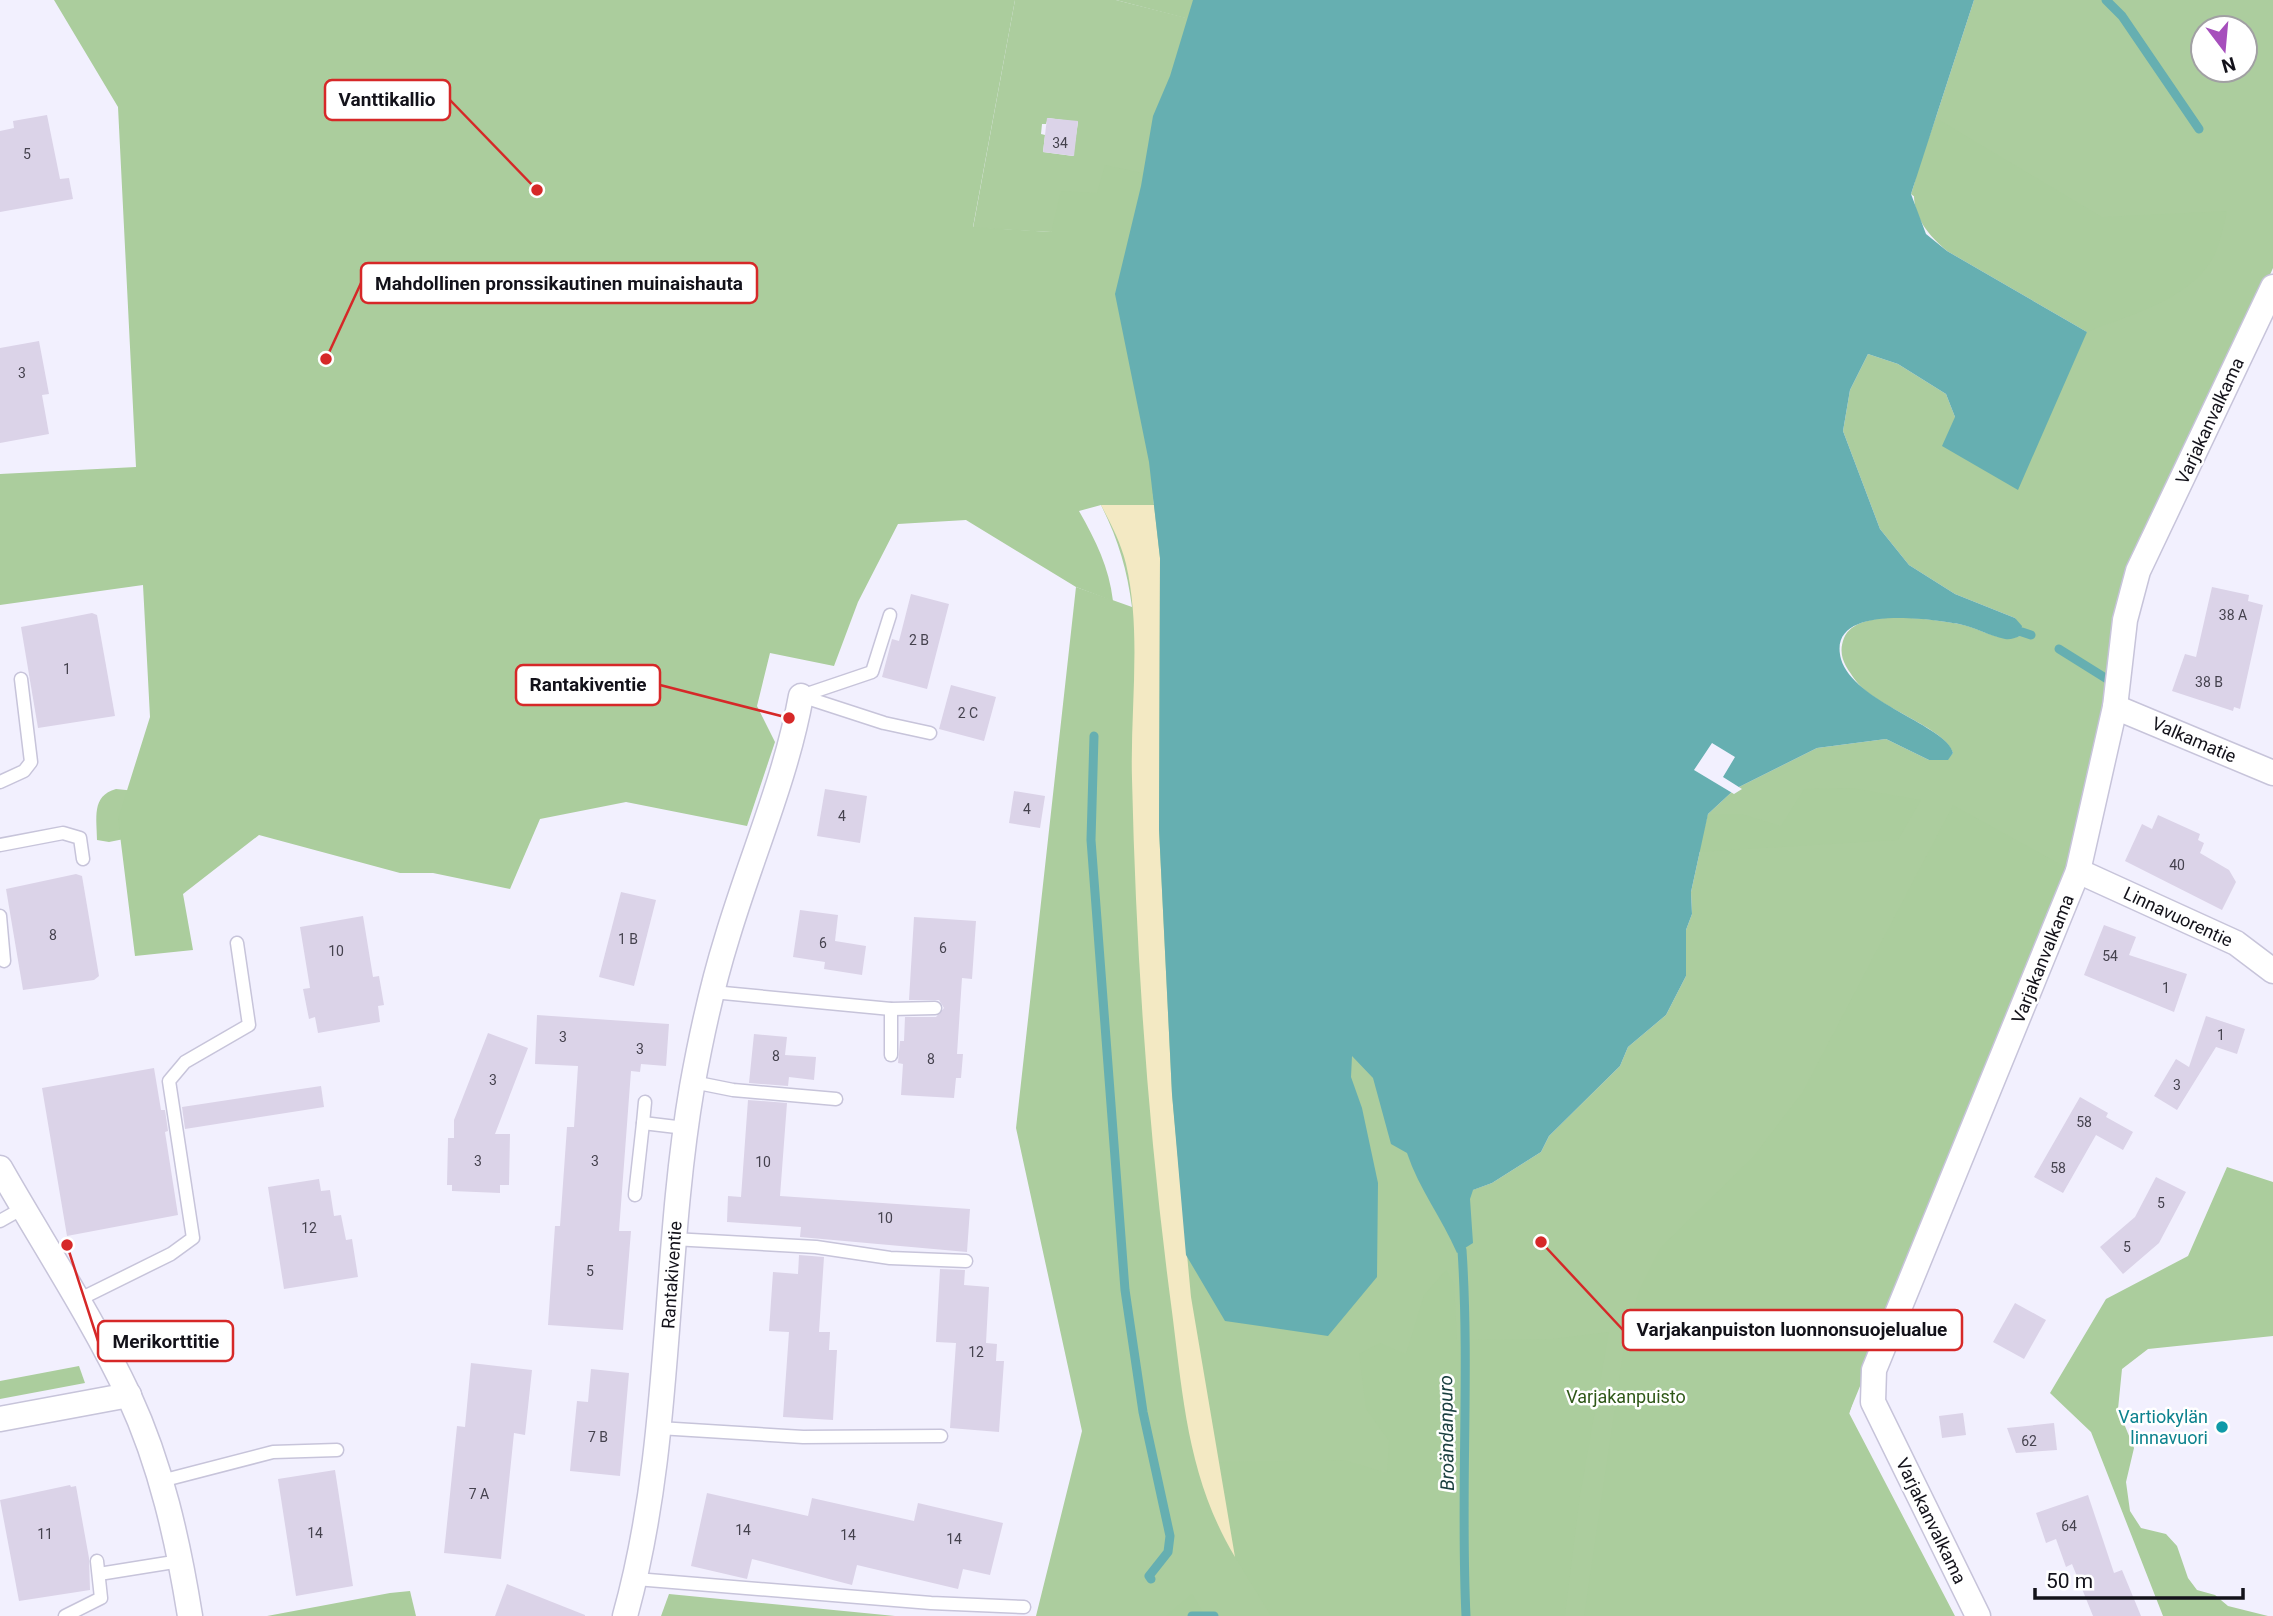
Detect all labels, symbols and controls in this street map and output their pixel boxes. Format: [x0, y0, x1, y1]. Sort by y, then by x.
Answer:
north arrow [2189, 14, 2259, 84]
text: N [2219, 52, 2238, 78]
callout: Vanttikallio [325, 80, 450, 120]
text: Vanttikallio [339, 88, 436, 111]
house number: 34 [1052, 135, 1068, 151]
house number: 5 [23, 146, 31, 162]
callout: Mahdollinen pronssikautinen muinaishauta [361, 263, 757, 303]
text: Mahdollinen pronssikautinen muinaishauta [375, 272, 743, 295]
street label: Varjakanvalkama [2171, 354, 2248, 487]
house number: 3 [18, 365, 26, 381]
house number: 38 A [2219, 607, 2247, 623]
house number: 2 B [909, 632, 929, 648]
house number: 1 [63, 661, 71, 677]
callout: Rantakiventie [516, 665, 660, 705]
text: Rantakiventie [530, 673, 646, 696]
house number: 38 B [2195, 674, 2223, 690]
house number: 2 C [958, 705, 978, 721]
street label: Valkamatie [2149, 712, 2240, 767]
house number: 4 [1023, 801, 1031, 817]
house number: 4 [838, 808, 846, 824]
house number: 40 [2169, 857, 2185, 873]
street label: Linnavuorentie [2120, 882, 2236, 951]
street label: Varjakanvalkama [2007, 891, 2078, 1026]
house number: 8 [49, 927, 57, 943]
house number: 1 B [618, 931, 638, 947]
house number: 6 [819, 935, 827, 951]
house number: 6 [939, 940, 947, 956]
house number: 10 [328, 943, 344, 959]
house number: 54 [2102, 948, 2118, 964]
house number: 1 [2162, 980, 2170, 996]
house number: 1 [2217, 1027, 2225, 1043]
house number: 3 [559, 1029, 567, 1045]
house number: 3 [636, 1041, 644, 1057]
house number: 8 [772, 1048, 780, 1064]
house number: 8 [927, 1051, 935, 1067]
house number: 3 [489, 1072, 497, 1088]
house number: 3 [2173, 1077, 2181, 1093]
house number: 58 [2076, 1114, 2092, 1130]
house number: 3 [474, 1153, 482, 1169]
house number: 3 [591, 1153, 599, 1169]
house number: 10 [755, 1154, 771, 1170]
house number: 58 [2050, 1160, 2066, 1176]
house number: 5 [2157, 1195, 2165, 1211]
house number: 10 [877, 1210, 893, 1226]
house number: 12 [301, 1220, 317, 1236]
street label: Rantakiventie [657, 1220, 686, 1330]
house number: 5 [2123, 1239, 2131, 1255]
house number: 5 [586, 1263, 594, 1279]
callout: Varjakanpuiston luonnonsuojelualue [1623, 1310, 1962, 1350]
text: Varjakanpuiston luonnonsuojelualue [1637, 1318, 1947, 1341]
callout: Merikorttitie [98, 1321, 233, 1361]
text: Merikorttitie [113, 1330, 219, 1353]
house number: 12 [968, 1344, 984, 1360]
water label: Broändanpuro [1434, 1375, 1459, 1491]
park label: Varjakanpuisto [1566, 1386, 1686, 1407]
place label: Vartiokylän linnavuori [2118, 1406, 2208, 1448]
marker: Vartiokylän linnavuori [2214, 1419, 2230, 1435]
house number: 7 B [588, 1429, 608, 1445]
house number: 62 [2021, 1433, 2037, 1449]
street label: Varjakanvalkama [1892, 1455, 1971, 1587]
house number: 7 A [469, 1486, 489, 1502]
house number: 64 [2061, 1518, 2077, 1534]
house number: 14 [735, 1522, 751, 1538]
house number: 14 [307, 1525, 323, 1541]
house number: 11 [37, 1526, 53, 1542]
house number: 14 [840, 1527, 856, 1543]
house number: 14 [946, 1531, 962, 1547]
scale bar [2035, 1556, 2243, 1600]
text: 50 m [2046, 1569, 2093, 1593]

